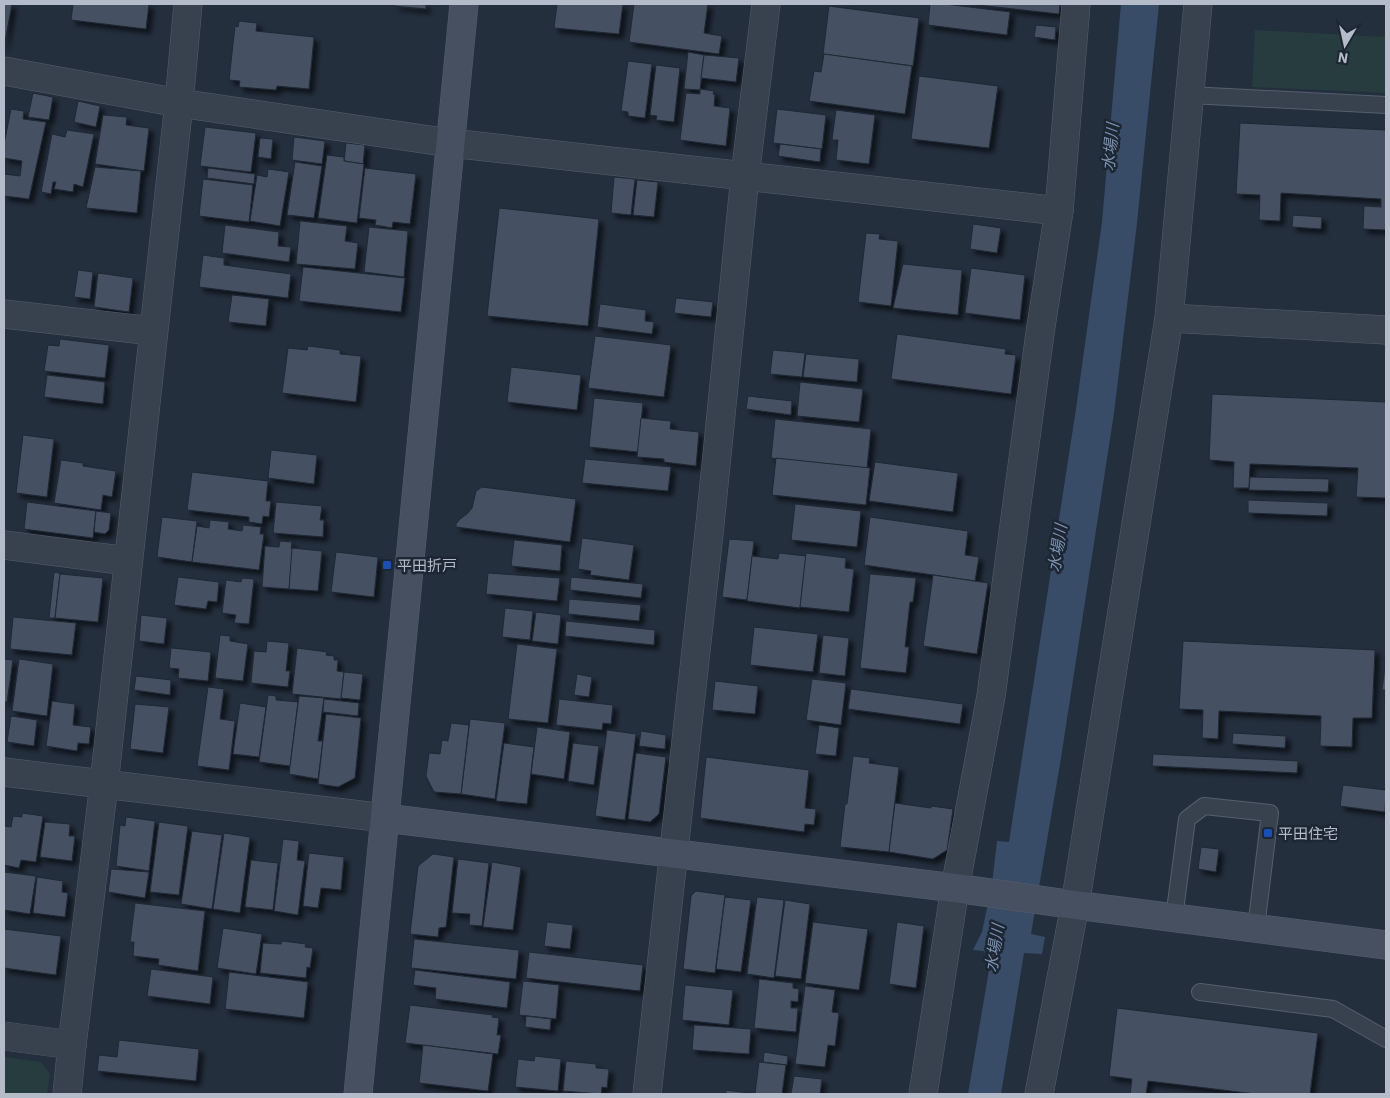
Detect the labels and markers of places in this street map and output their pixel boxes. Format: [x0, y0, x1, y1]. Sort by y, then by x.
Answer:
place label: 平田折戸 [397, 556, 457, 575]
marker: 平田折戸 [381, 559, 393, 571]
place label: 平田住宅 [1278, 824, 1338, 843]
marker: 平田住宅 [1262, 827, 1274, 839]

